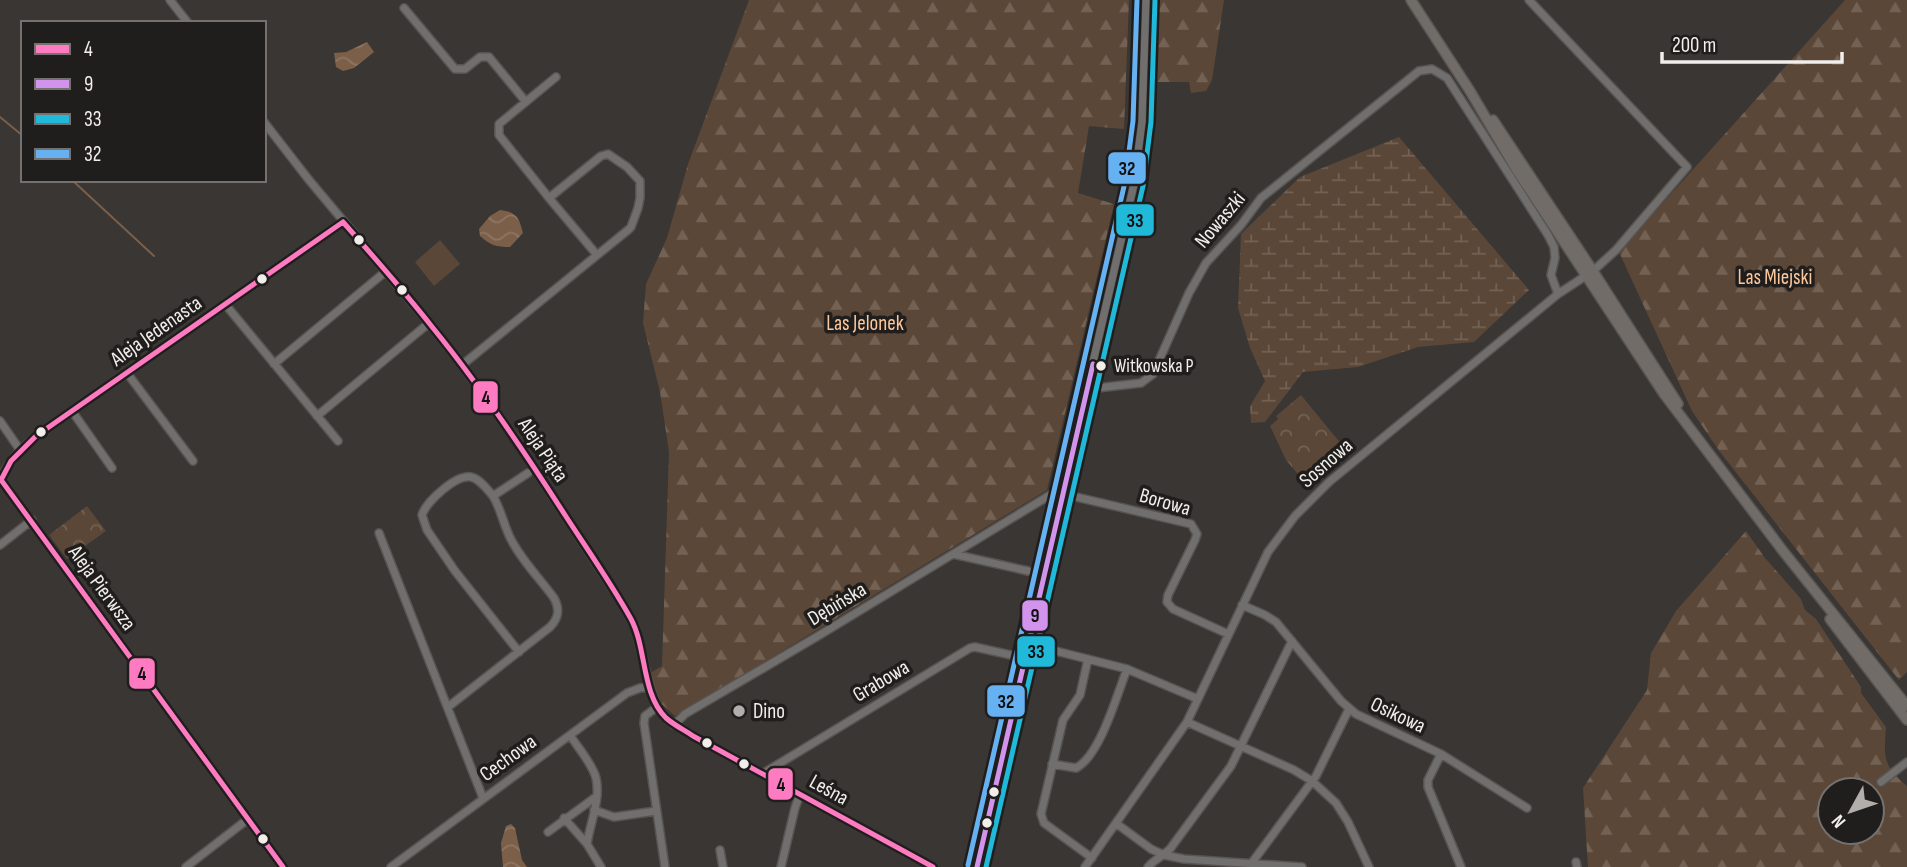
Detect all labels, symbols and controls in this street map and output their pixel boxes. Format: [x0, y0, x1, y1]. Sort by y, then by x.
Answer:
legend [21, 21, 266, 182]
scale bar [1662, 21, 1842, 65]
text: 200 m [1672, 33, 1716, 58]
text: 4 [84, 37, 93, 62]
text: 9 [84, 72, 93, 97]
text: 33 [84, 107, 102, 132]
text: 32 [84, 142, 101, 167]
line badge: 32 [1107, 151, 1147, 185]
text: 32 [1119, 158, 1135, 181]
street label: Nowaszki [1189, 187, 1251, 253]
line badge: 33 [1115, 203, 1155, 237]
text: 33 [1126, 210, 1144, 233]
unlabelled marker [352, 233, 366, 247]
park label: Las Miejski [1738, 265, 1812, 290]
unlabelled marker [255, 272, 269, 286]
unlabelled marker [395, 283, 409, 297]
street label: Aleja Jedenasta [105, 290, 206, 372]
park label: Las Jelonek [826, 311, 904, 336]
place label: Witkowska P [1114, 355, 1194, 378]
marker: Witkowska P [1094, 359, 1108, 373]
line badge: 4 [472, 380, 499, 414]
text: 4 [482, 387, 491, 410]
street label: Aleja Piąta [512, 412, 574, 487]
unlabelled marker [34, 425, 48, 439]
street label: Sosnowa [1294, 433, 1358, 493]
street label: Borowa [1137, 483, 1193, 521]
street label: Aleja Pierwsza [62, 540, 141, 635]
street label: Dębińska [803, 577, 871, 631]
line badge: 9 [1021, 599, 1049, 632]
text: 9 [1030, 605, 1040, 628]
line badge: 33 [1016, 635, 1056, 668]
text: 33 [1027, 641, 1045, 664]
street label: Grabowa [848, 655, 914, 707]
line badge: 4 [128, 657, 156, 690]
text: 4 [138, 663, 147, 686]
line badge: 32 [986, 684, 1026, 718]
text: 32 [998, 691, 1014, 714]
street label: Osikowa [1367, 691, 1429, 739]
place label: Dino [753, 699, 785, 724]
marker: Dino [731, 703, 747, 719]
street label: Cechowa [475, 729, 541, 787]
unlabelled marker [700, 736, 714, 750]
unlabelled marker [737, 757, 751, 771]
line badge: 4 [767, 767, 794, 801]
street label: Leśna [805, 769, 853, 811]
text: 4 [777, 774, 786, 797]
north arrow [1816, 776, 1886, 846]
unlabelled marker [987, 785, 1001, 799]
text: N [1827, 810, 1851, 832]
unlabelled marker [980, 816, 994, 830]
unlabelled marker [256, 832, 270, 846]

